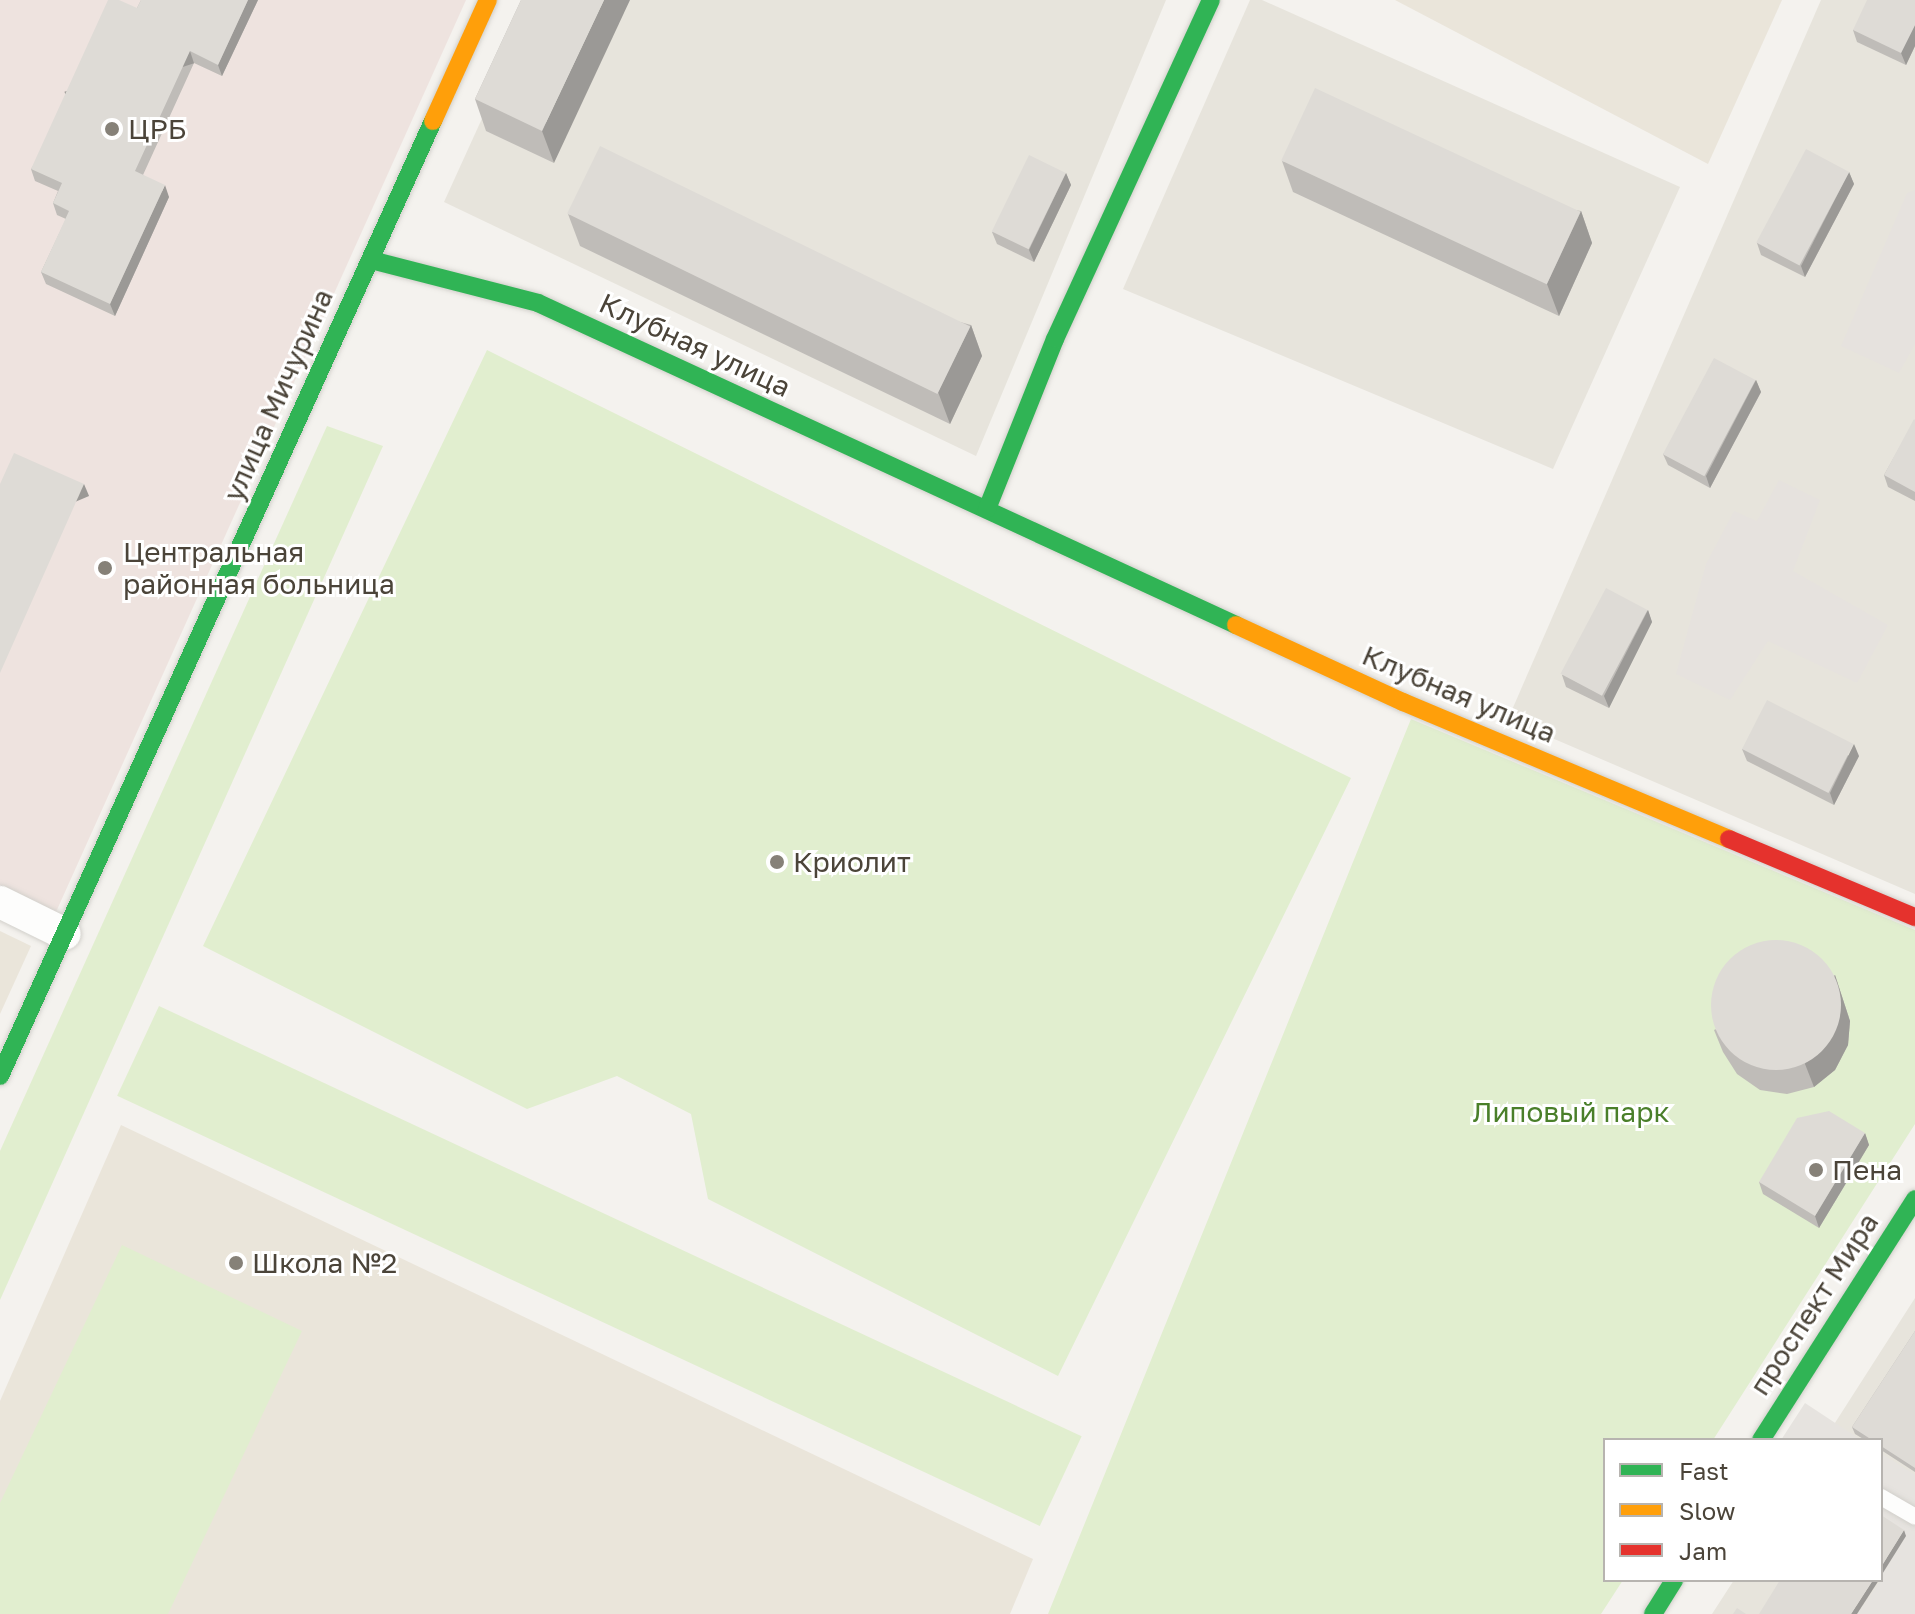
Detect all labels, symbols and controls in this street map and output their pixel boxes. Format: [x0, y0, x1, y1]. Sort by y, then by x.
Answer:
place label: ЦРБ [128, 112, 186, 146]
marker: ЦРБ [103, 120, 121, 138]
street label: улица Мичурина [216, 284, 340, 506]
street label: Клубная улица [594, 286, 796, 404]
place label: Центральная районная больница [123, 535, 395, 601]
marker: Центральная районная больница [94, 557, 116, 579]
street label: Клубная улица [1357, 638, 1561, 750]
place label: Криолит [793, 845, 911, 879]
marker: Криолит [768, 853, 786, 871]
park label: Липовый парк [1473, 1095, 1669, 1129]
place label: Пена [1832, 1153, 1902, 1187]
marker: Пена [1807, 1161, 1825, 1179]
street label: проспект Мира [1743, 1207, 1885, 1401]
place label: Школа №2 [252, 1246, 397, 1280]
marker: Школа №2 [227, 1254, 245, 1272]
legend [1603, 1438, 1883, 1582]
text: Fast [1679, 1456, 1729, 1485]
text: Slow [1679, 1496, 1735, 1525]
text: Jam [1679, 1536, 1727, 1565]

